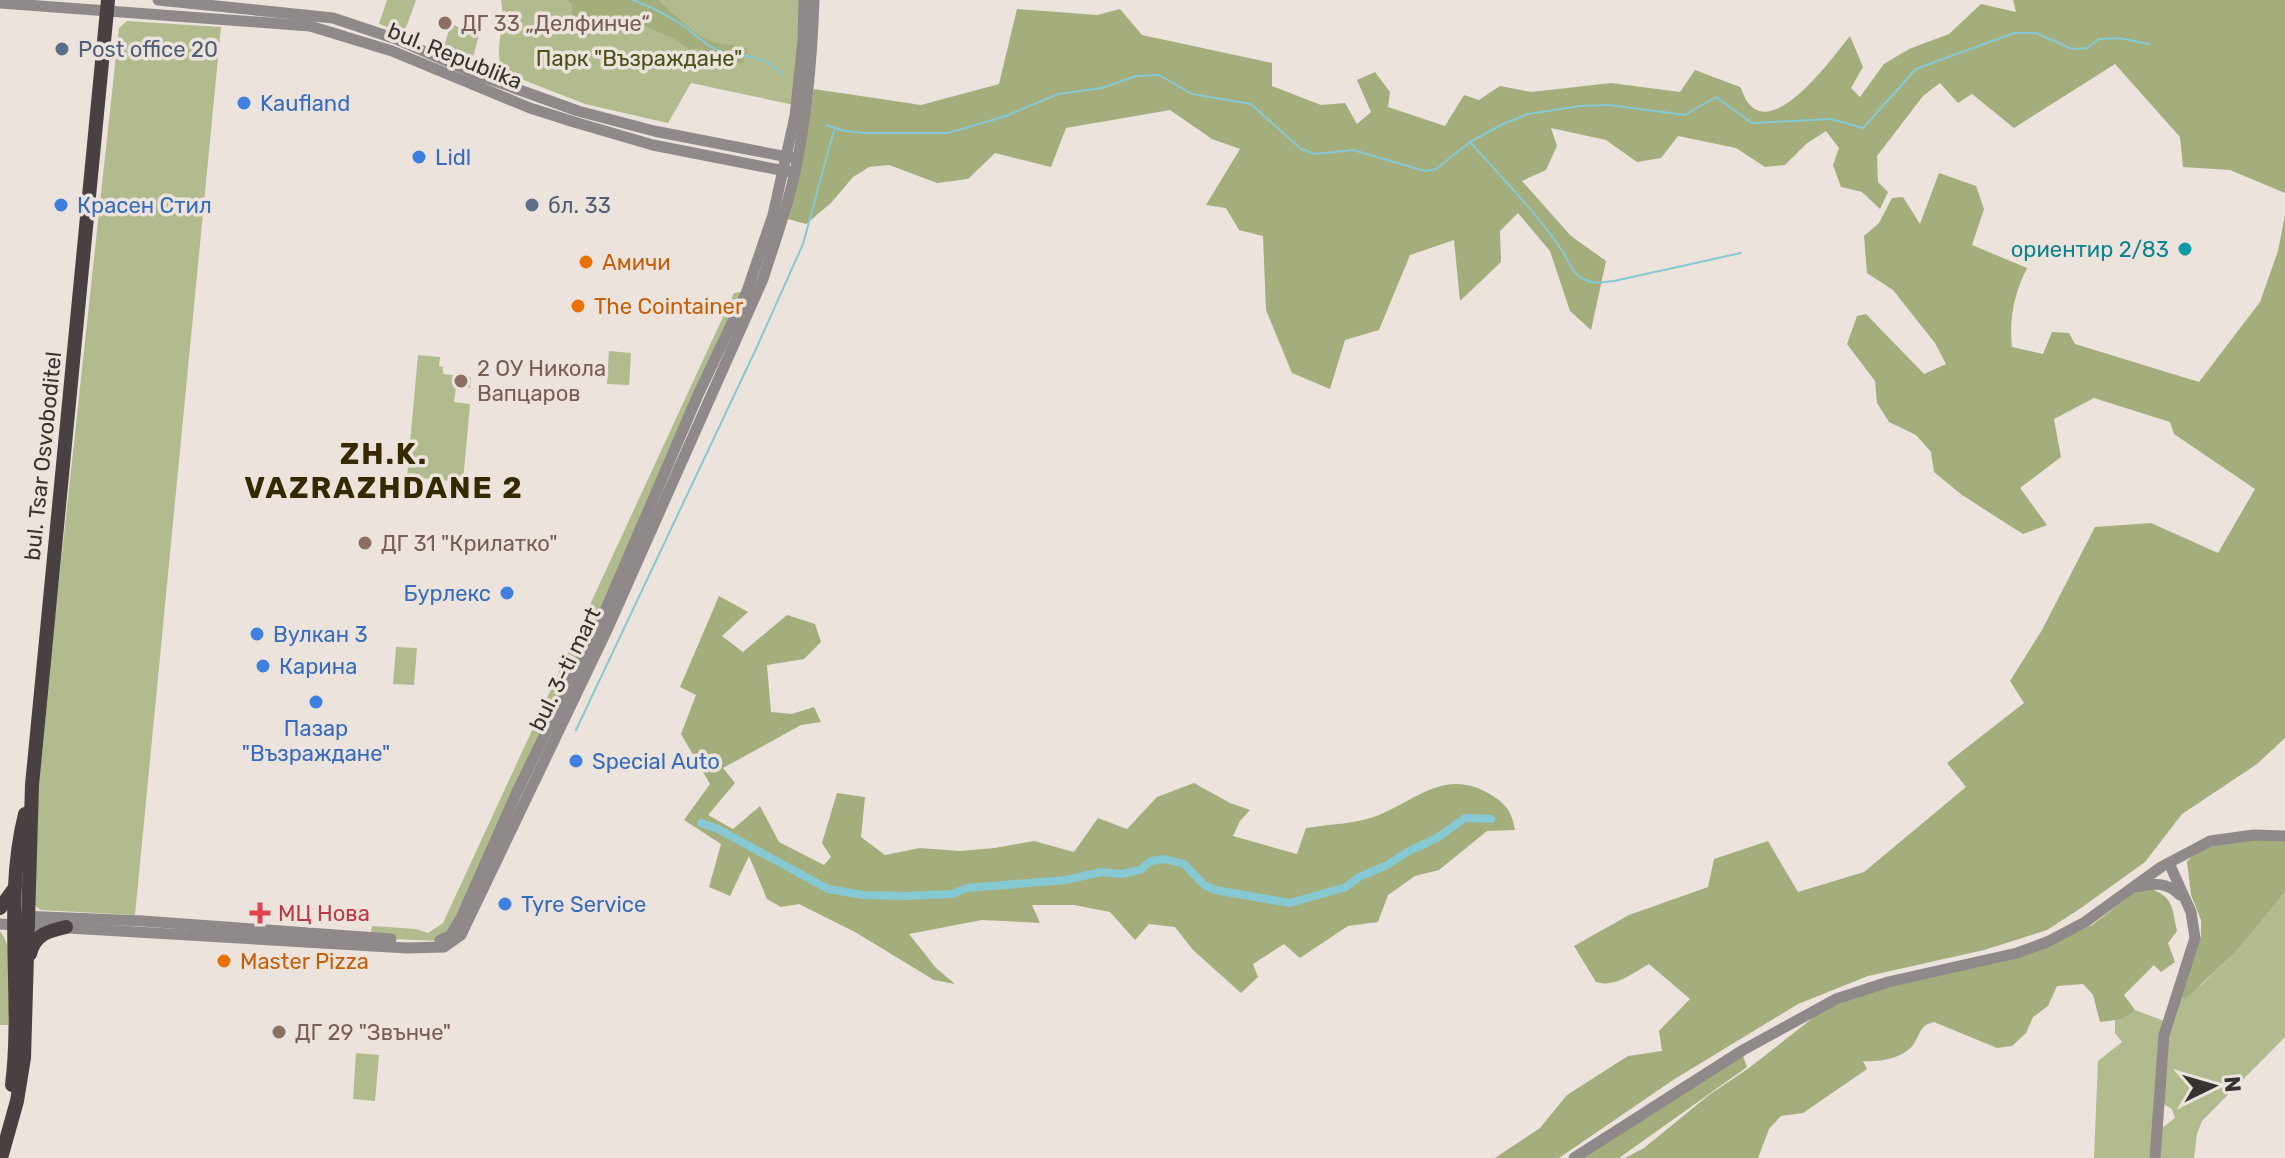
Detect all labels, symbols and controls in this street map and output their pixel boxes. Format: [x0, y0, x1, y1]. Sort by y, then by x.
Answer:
place label: ДГ 33 „Делфинче“ [461, 10, 650, 37]
marker: ДГ 33 „Делфинче“ [436, 14, 454, 32]
street label: bul. Republika [384, 17, 526, 95]
place label: Post office 20 [78, 36, 218, 63]
marker: Post office 20 [53, 40, 71, 58]
park label: Парк "Възраждане" [536, 45, 742, 72]
place label: Kaufland [260, 90, 350, 117]
marker: Kaufland [235, 94, 253, 112]
place label: Lidl [435, 144, 471, 171]
marker: Lidl [410, 148, 428, 166]
place label: Красен Стил [77, 192, 212, 219]
place label: бл. 33 [548, 192, 611, 219]
marker: Красен Стил [52, 196, 70, 214]
marker: бл. 33 [523, 196, 541, 214]
place label: ориентир 2/83 [2011, 236, 2169, 263]
marker: ориентир 2/83 [2176, 240, 2194, 258]
place label: Амичи [602, 249, 671, 276]
marker: Амичи [577, 253, 595, 271]
place label: The Cointainer [594, 293, 744, 320]
marker: The Cointainer [569, 297, 587, 315]
street label: bul. Tsar Osvoboditel [19, 350, 67, 562]
place label: 2 ОУ Никола Вапцаров [477, 355, 606, 407]
marker: 2 ОУ Никола Вапцаров [452, 372, 470, 390]
district label: ZH.K. VAZRAZHDANE 2 [244, 436, 524, 506]
place label: ДГ 31 "Крилатко" [381, 530, 558, 557]
marker: ДГ 31 "Крилатко" [356, 534, 374, 552]
place label: Бурлекс [403, 580, 491, 607]
marker: Бурлекс [498, 584, 516, 602]
street label: bul. 3-ti mart [523, 602, 607, 735]
place label: Вулкан 3 [273, 621, 368, 648]
marker: Вулкан 3 [248, 625, 266, 643]
place label: Карина [279, 653, 357, 680]
marker: Карина [254, 657, 272, 675]
marker: Пазар "Възраждане" [307, 693, 325, 711]
place label: Пазар "Възраждане" [242, 715, 390, 767]
place label: Special Auto [592, 748, 720, 775]
marker: Special Auto [567, 752, 585, 770]
place label: Tyre Service [521, 891, 646, 918]
marker: Tyre Service [496, 895, 514, 913]
place label: МЦ Нова [278, 900, 370, 927]
marker: МЦ Нова [249, 902, 271, 924]
place label: Master Pizza [240, 948, 369, 975]
marker: Master Pizza [215, 952, 233, 970]
place label: ДГ 29 "Звънче" [295, 1019, 451, 1046]
marker: ДГ 29 "Звънче" [270, 1023, 288, 1041]
north arrow [2173, 1046, 2253, 1126]
text: N [2218, 1075, 2247, 1093]

